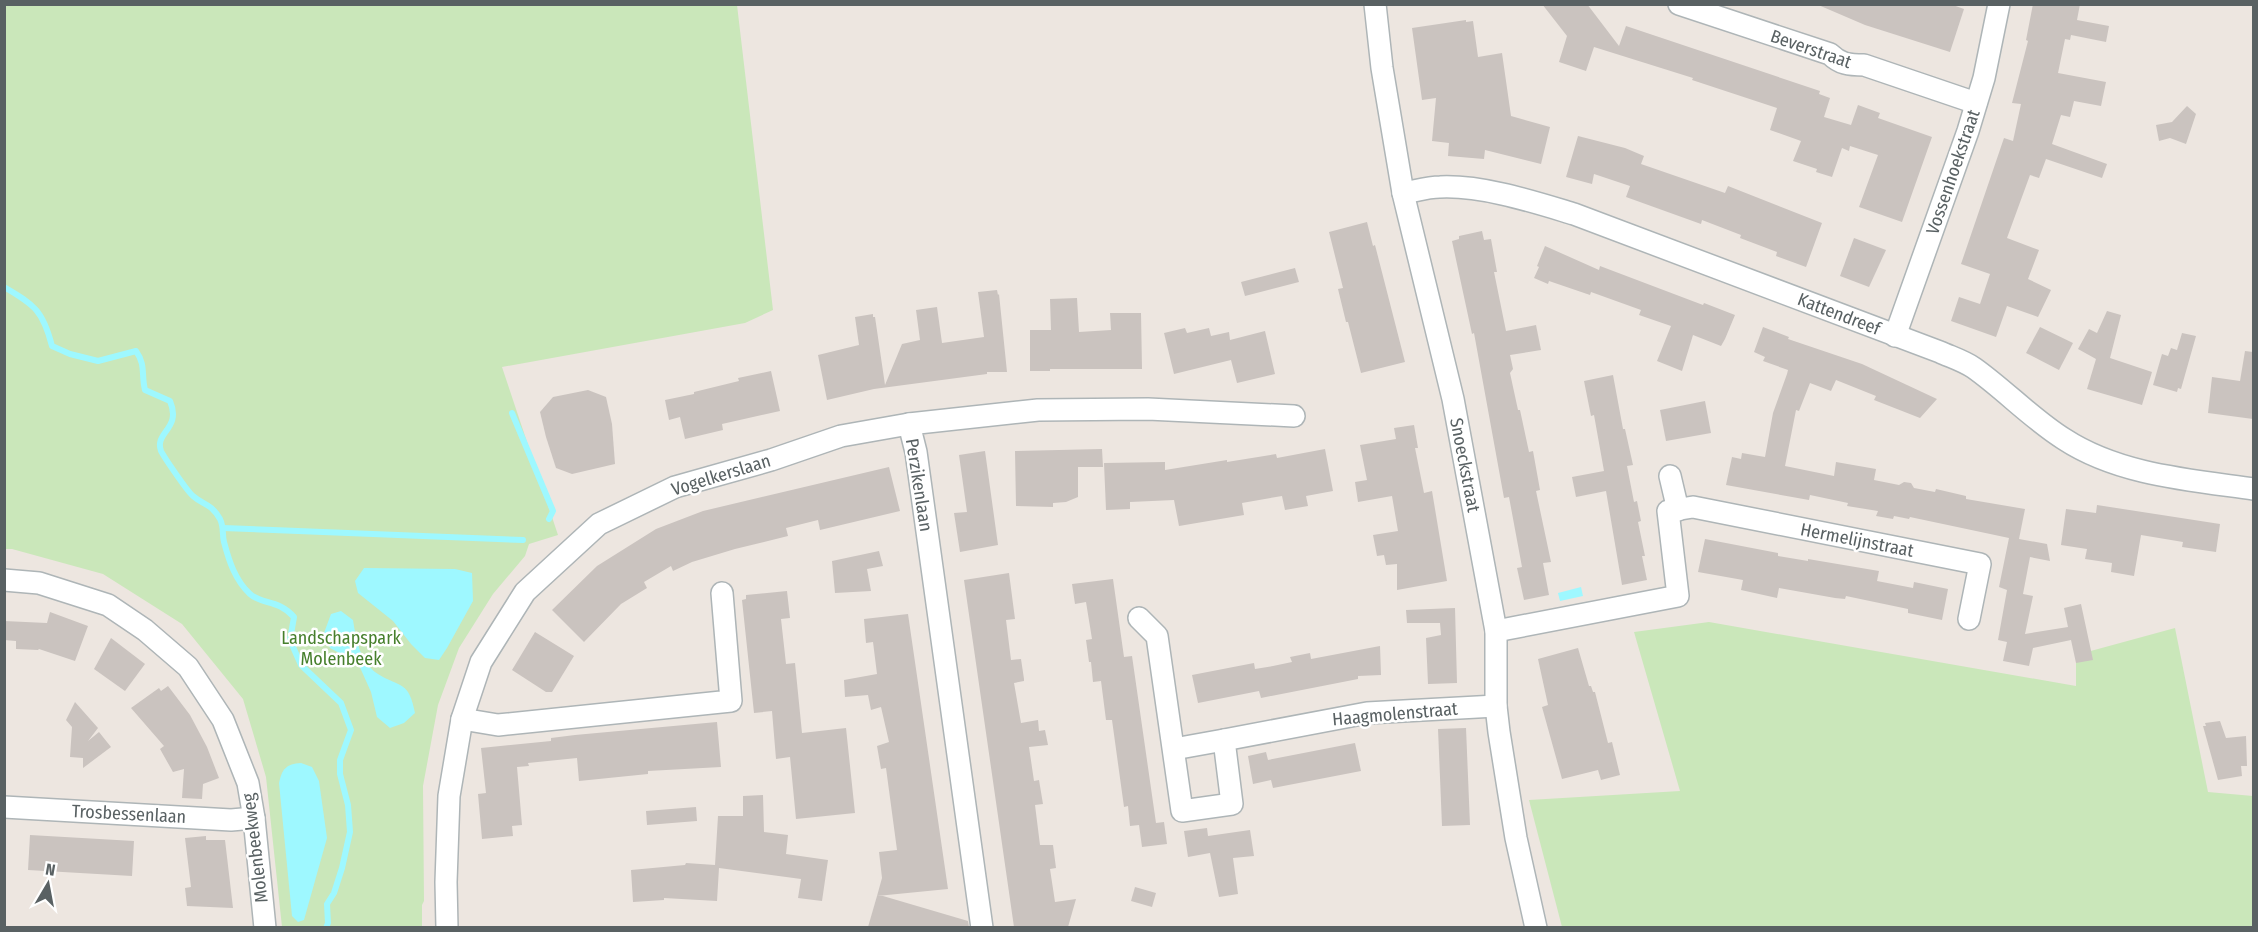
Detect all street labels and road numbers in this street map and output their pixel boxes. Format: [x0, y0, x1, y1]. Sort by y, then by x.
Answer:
street label: Beverstraat [1768, 25, 1855, 73]
street label: Vossenhoekstraat [1921, 107, 1985, 237]
street label: Kattendreef [1795, 288, 1885, 340]
street label: Snoeckstraat [1445, 416, 1485, 514]
street label: Perzikenlaan [901, 437, 937, 533]
street label: Vogelkerslaan [669, 449, 773, 501]
street label: Hermelijnstraat [1799, 518, 1916, 562]
street label: Haagmolenstraat [1331, 698, 1459, 730]
street label: Molenbeekweg [237, 791, 273, 904]
street label: Trosbessenlaan [71, 800, 187, 828]

